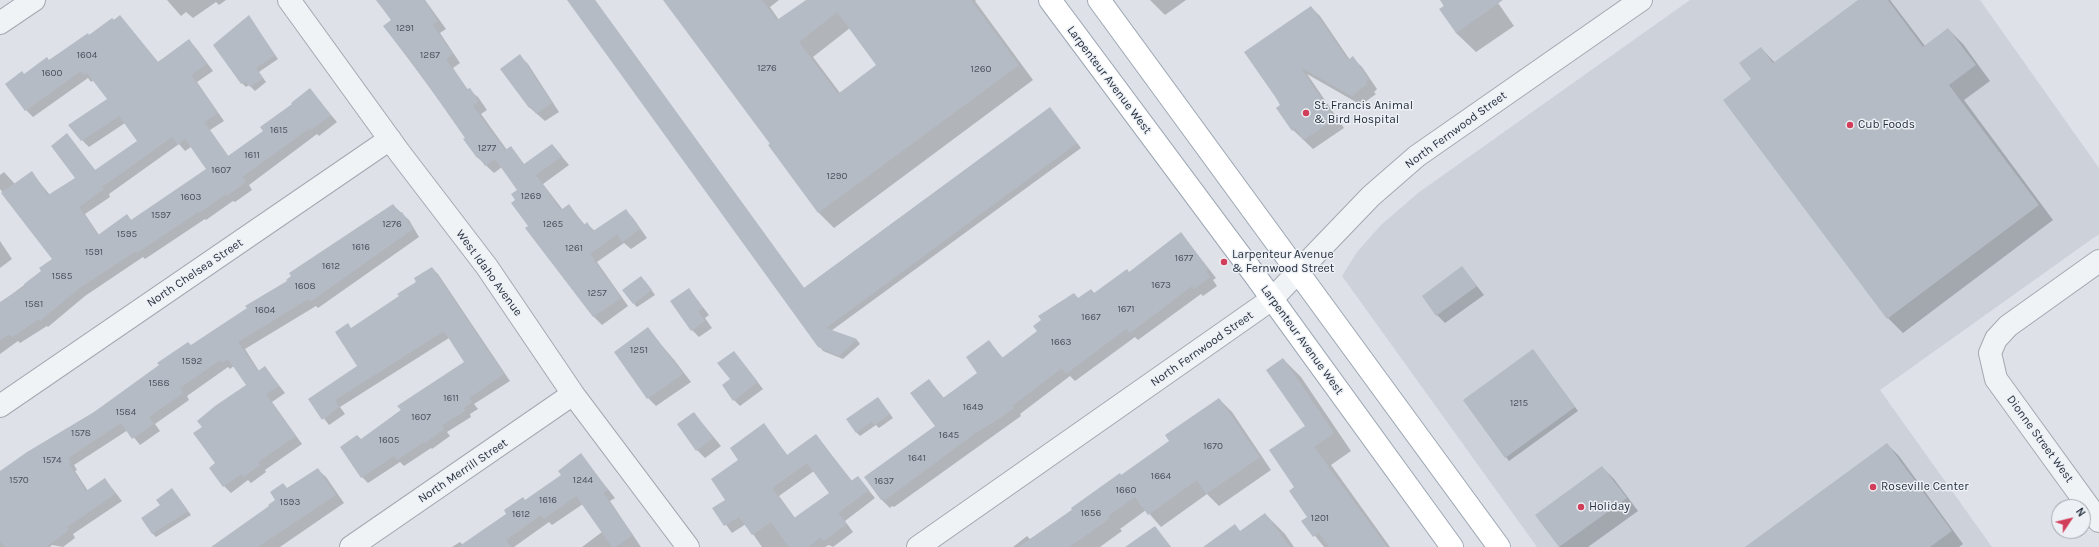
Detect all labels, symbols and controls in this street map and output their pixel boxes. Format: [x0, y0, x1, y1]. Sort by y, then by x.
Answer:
house number: 1291 [396, 22, 414, 34]
street label: Larpenteur Avenue West [1064, 23, 1154, 137]
house number: 1604 [77, 49, 97, 61]
house number: 1287 [420, 49, 440, 61]
house number: 1276 [757, 62, 777, 74]
house number: 1260 [971, 63, 991, 75]
house number: 1600 [42, 67, 62, 79]
street label: North Fernwood Street [1402, 88, 1510, 172]
place label: St. Francis Animal & Bird Hospital [1314, 99, 1413, 127]
marker: St. Francis Animal & Bird Hospital [1301, 108, 1311, 118]
place label: Cub Foods [1858, 118, 1915, 132]
marker: Cub Foods [1845, 120, 1855, 130]
house number: 1615 [270, 124, 288, 136]
house number: 1277 [478, 142, 496, 154]
house number: 1611 [244, 149, 260, 161]
house number: 1607 [211, 164, 231, 176]
house number: 1290 [827, 170, 847, 182]
house number: 1269 [521, 190, 541, 202]
house number: 1603 [181, 191, 201, 203]
house number: 1597 [151, 209, 171, 221]
house number: 1276 [382, 218, 402, 230]
house number: 1265 [543, 218, 563, 230]
street label: West Idaho Avenue [453, 227, 525, 319]
house number: 1595 [117, 228, 137, 240]
street label: North Chelsea Street [144, 236, 246, 310]
house number: 1616 [352, 241, 370, 253]
house number: 1261 [565, 242, 583, 254]
house number: 1591 [85, 246, 103, 258]
place label: Larpenteur Avenue & Fernwood Street [1232, 248, 1334, 276]
house number: 1677 [1175, 252, 1193, 264]
marker: Larpenteur Avenue & Fernwood Street [1219, 257, 1229, 267]
house number: 1612 [322, 260, 340, 272]
house number: 1585 [52, 270, 72, 282]
house number: 1673 [1151, 279, 1171, 291]
house number: 1608 [294, 280, 316, 292]
street label: Larpenteur Avenue West [1257, 282, 1347, 398]
house number: 1257 [587, 287, 607, 299]
house number: 1581 [25, 298, 43, 310]
house number: 1671 [1117, 303, 1135, 315]
house number: 1604 [255, 304, 275, 316]
street label: North Fernwood Street [1148, 308, 1256, 390]
house number: 1667 [1081, 311, 1101, 323]
house number: 1663 [1051, 336, 1071, 348]
house number: 1251 [630, 344, 648, 356]
house number: 1592 [182, 355, 202, 367]
house number: 1588 [148, 377, 170, 389]
house number: 1611 [443, 392, 459, 404]
street label: Dionne Street West [2003, 392, 2077, 486]
house number: 1215 [1510, 397, 1528, 409]
house number: 1649 [963, 401, 983, 413]
house number: 1584 [116, 406, 136, 418]
house number: 1607 [411, 411, 431, 423]
house number: 1578 [71, 427, 91, 439]
house number: 1645 [939, 429, 959, 441]
house number: 1605 [379, 434, 399, 446]
street label: North Merrill Street [416, 436, 510, 506]
house number: 1670 [1203, 440, 1223, 452]
house number: 1641 [908, 452, 926, 464]
house number: 1574 [42, 454, 62, 466]
house number: 1664 [1151, 470, 1171, 482]
house number: 1570 [9, 474, 29, 486]
house number: 1244 [573, 474, 593, 486]
house number: 1637 [874, 475, 894, 487]
place label: Roseville Center [1881, 480, 1968, 494]
marker: Roseville Center [1868, 482, 1878, 492]
house number: 1660 [1116, 484, 1136, 496]
house number: 1616 [539, 494, 557, 506]
house number: 1593 [280, 496, 300, 508]
north arrow [2051, 499, 2091, 539]
place label: Holiday [1589, 500, 1630, 514]
marker: Holiday [1576, 502, 1586, 512]
text: N [2073, 505, 2088, 519]
house number: 1656 [1081, 507, 1101, 519]
house number: 1612 [512, 508, 530, 520]
house number: 1201 [1311, 512, 1329, 524]

